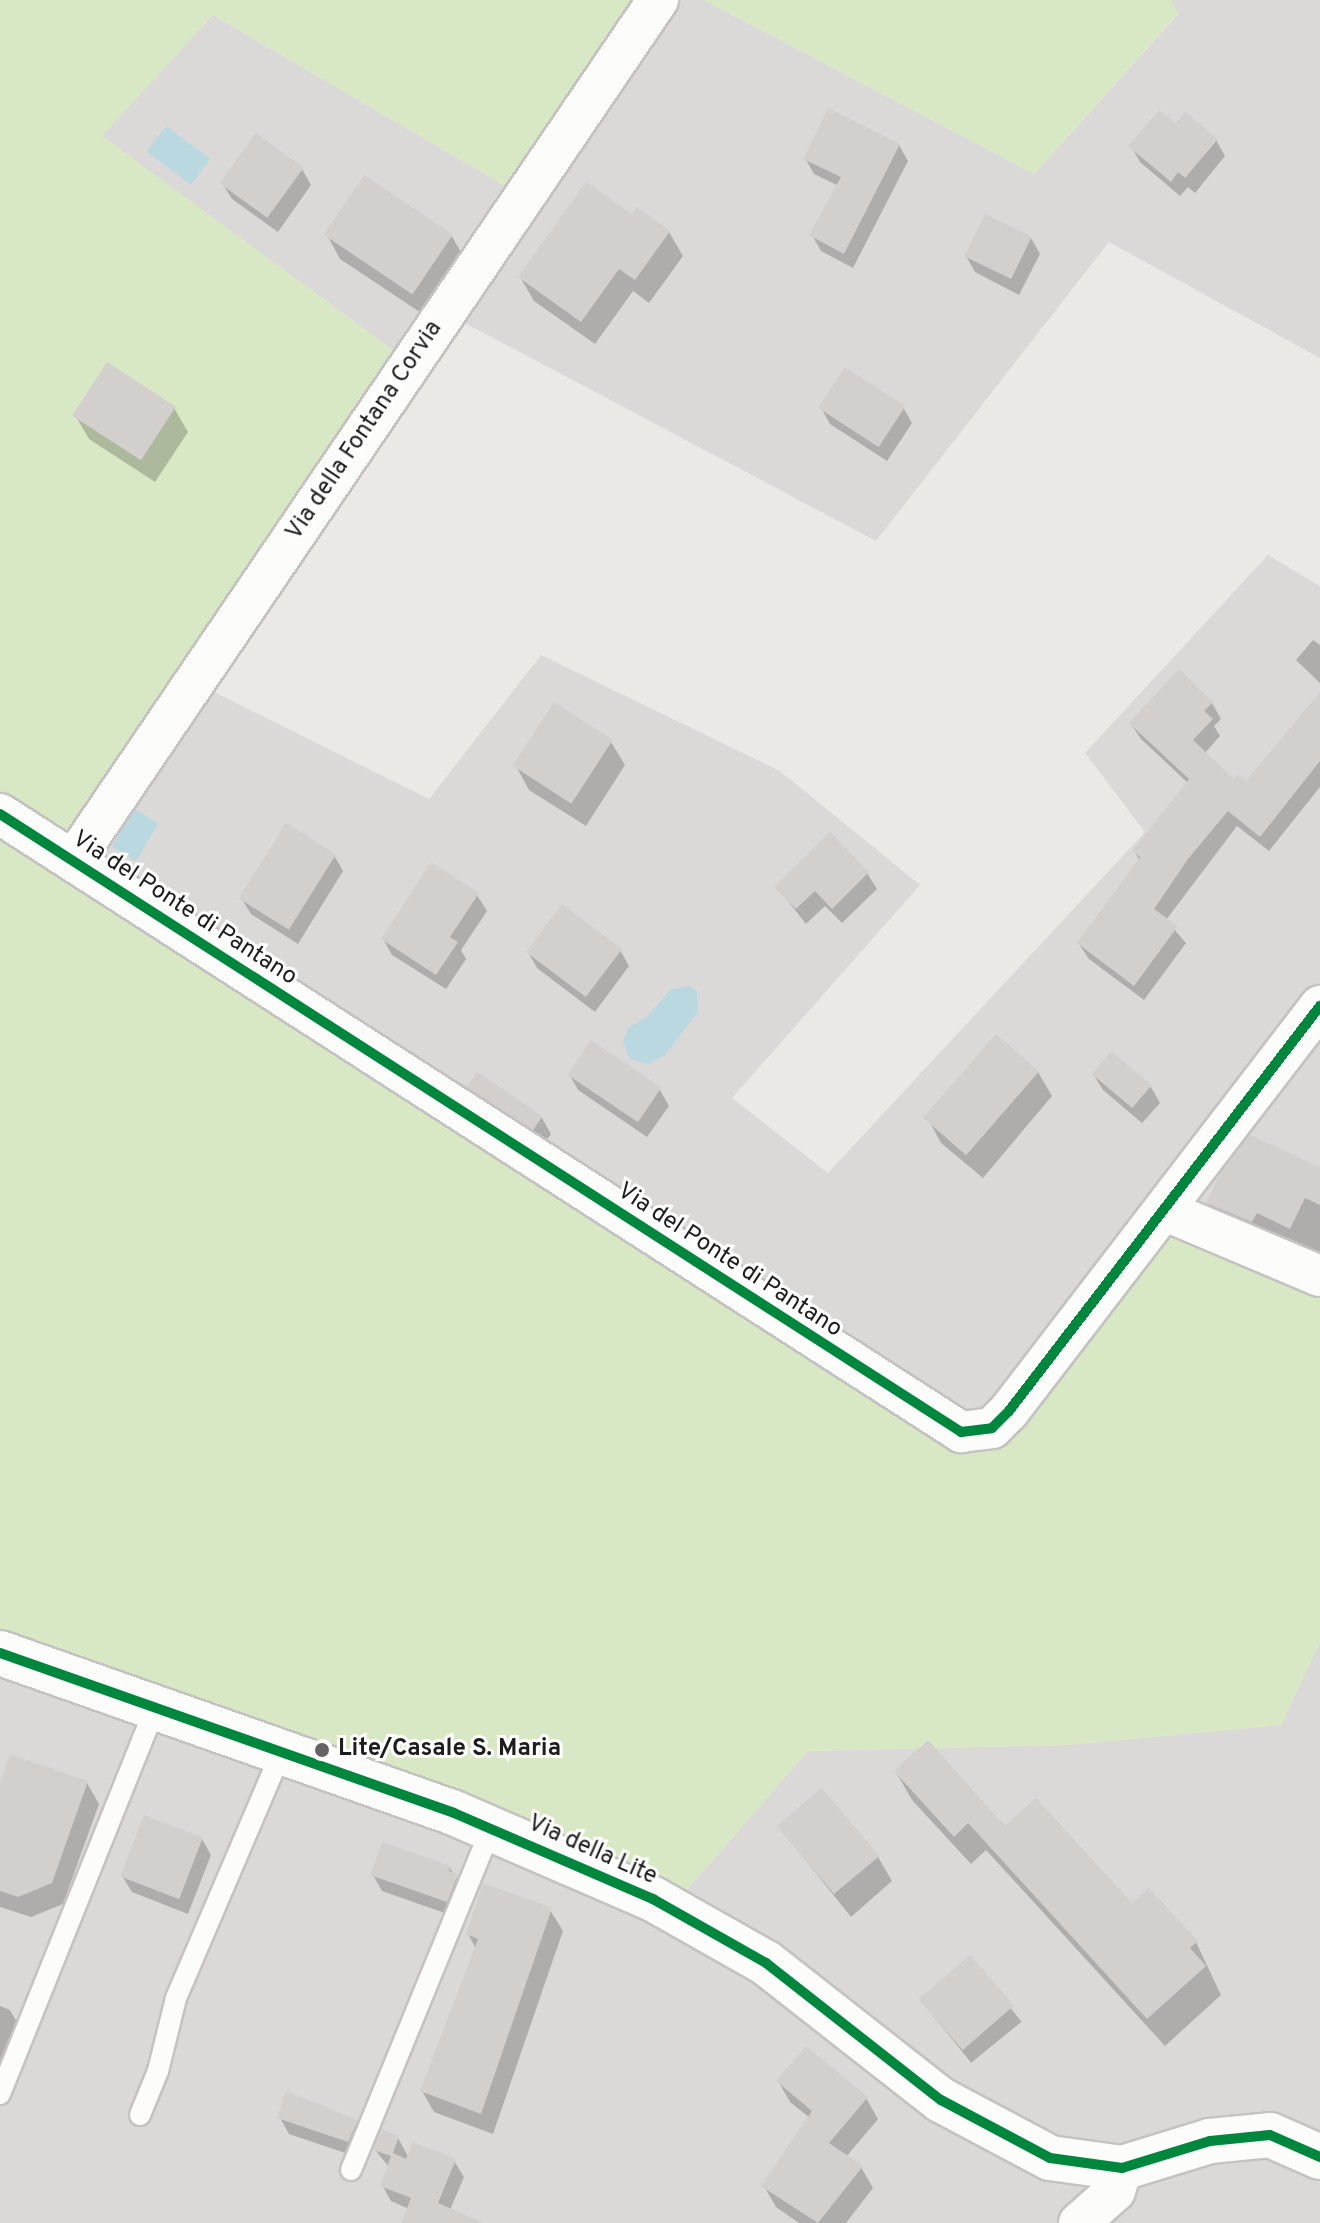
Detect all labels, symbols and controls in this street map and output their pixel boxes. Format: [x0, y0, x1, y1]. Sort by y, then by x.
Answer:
street label: Via della Fontana Corvia [281, 316, 449, 546]
street label: Via del Ponte di Pantano [66, 825, 302, 993]
street label: Via del Ponte di Pantano [611, 1177, 847, 1345]
place label: Lite/Casale S. Maria [338, 1736, 561, 1764]
marker: Lite/Casale S. Maria [313, 1741, 331, 1759]
street label: Via della Lite [523, 1810, 661, 1892]

